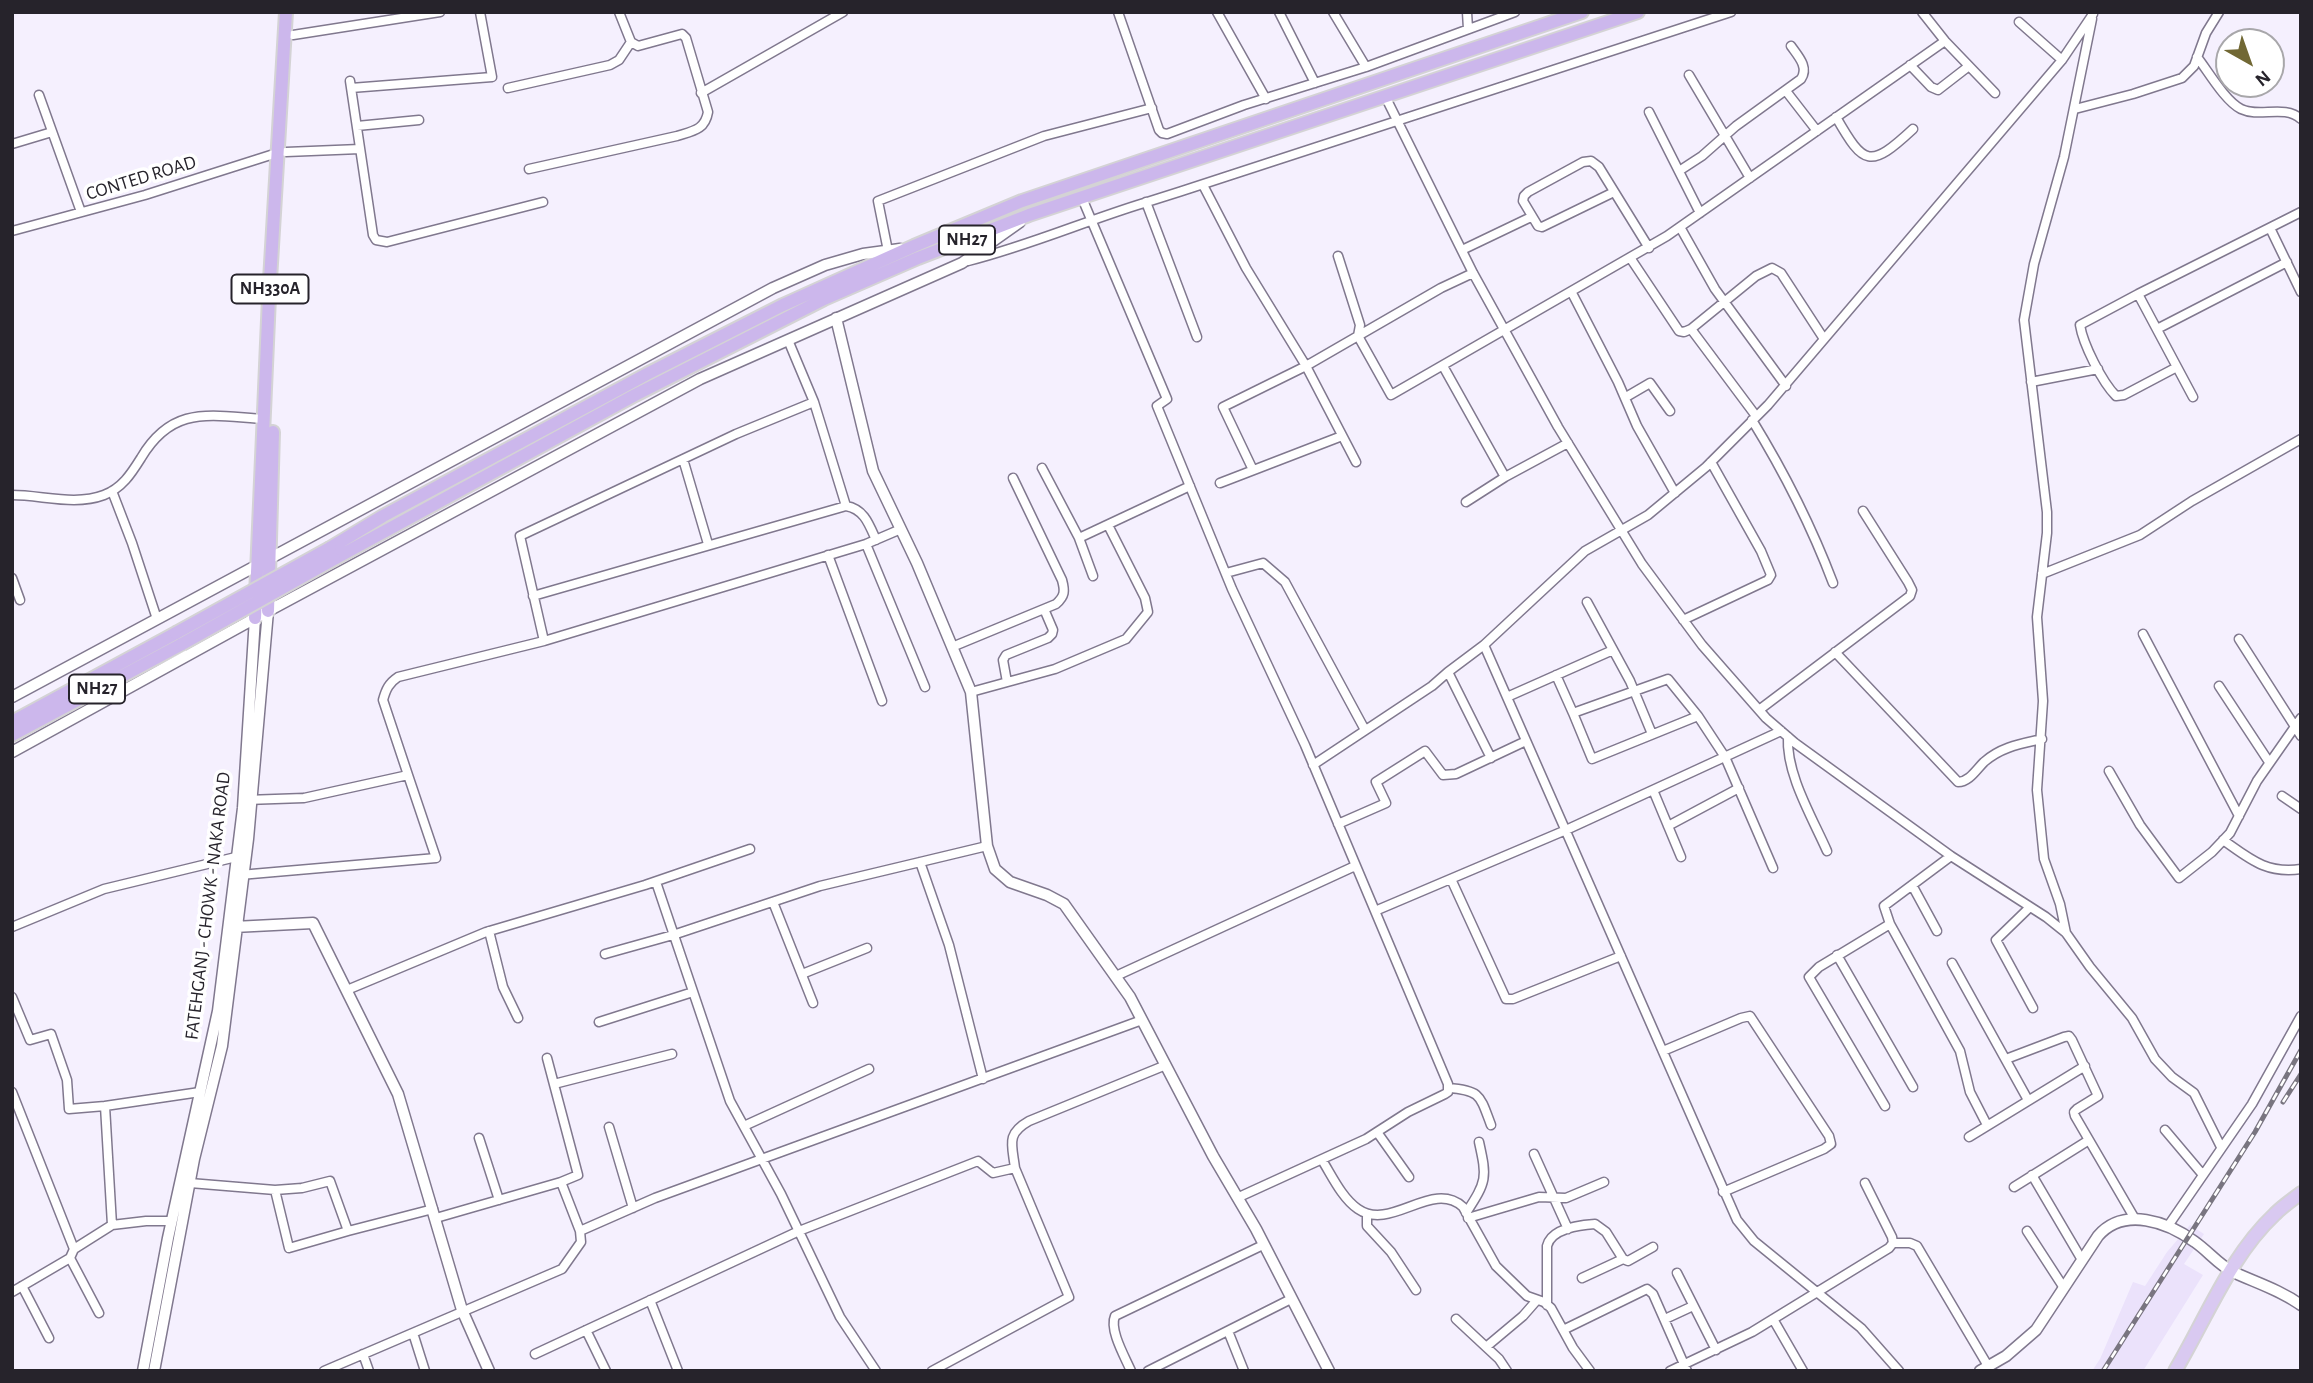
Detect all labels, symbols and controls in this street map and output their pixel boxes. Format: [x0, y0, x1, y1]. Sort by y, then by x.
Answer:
north arrow [2215, 28, 2285, 98]
text: N [2251, 66, 2274, 89]
street label: CONTED ROAD [83, 150, 199, 206]
road number: NH27 [939, 226, 995, 254]
road number: NH330A [232, 274, 308, 304]
road number: NH27 [69, 674, 125, 704]
street label: FATEHGANJ - CHOWK - NAKA ROAD [180, 771, 236, 1041]

